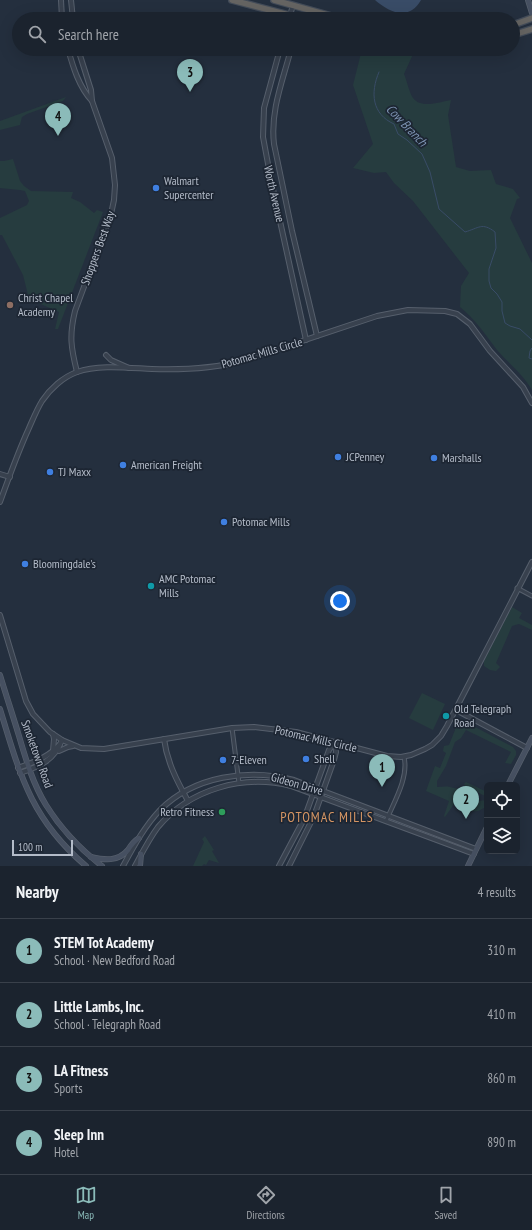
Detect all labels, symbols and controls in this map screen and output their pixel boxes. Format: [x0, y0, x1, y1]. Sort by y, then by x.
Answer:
search box [12, 12, 520, 56]
icon: search [26, 23, 48, 45]
text: Search here [58, 25, 119, 44]
pin: 3 [177, 59, 203, 92]
water label: Cow Branch [382, 101, 432, 151]
pin: 4 [45, 103, 71, 136]
street label: Worth Avenue [261, 164, 288, 224]
place label: Walmart Supercenter [164, 173, 214, 202]
marker: Walmart Supercenter [151, 183, 161, 193]
street label: Shoppers Best Way [77, 208, 118, 287]
place label: Christ Chapel Academy [18, 290, 73, 319]
marker: Christ Chapel Academy [5, 300, 15, 310]
street label: Potomac Mills Circle [220, 334, 304, 371]
place label: JCPenney [345, 449, 385, 464]
place label: Marshalls [442, 450, 482, 465]
marker: JCPenney [333, 452, 343, 462]
marker: Marshalls [429, 453, 439, 463]
place label: American Freight [131, 457, 202, 472]
marker: American Freight [118, 460, 128, 470]
place label: TJ Maxx [58, 464, 91, 479]
marker: TJ Maxx [45, 467, 55, 477]
place label: Potomac Mills [232, 514, 290, 529]
marker: Potomac Mills [219, 517, 229, 527]
place label: Bloomingdale's [33, 556, 96, 571]
marker: Bloomingdale's [20, 559, 30, 569]
place label: AMC Potomac Mills [159, 571, 216, 600]
marker: AMC Potomac Mills [146, 581, 156, 591]
your location [330, 591, 350, 611]
place label: Old Telegraph Road [454, 701, 511, 730]
marker: Old Telegraph Road [441, 711, 451, 721]
street label: Smoketown Road [18, 718, 57, 790]
street label: Potomac Mills Circle [274, 722, 359, 755]
place label: Shell [314, 751, 335, 766]
place label: 7-Eleven [231, 752, 267, 767]
marker: Shell [301, 754, 311, 764]
pin: 1 [369, 754, 395, 787]
marker: 7-Eleven [218, 755, 228, 765]
street label: Gideon Drive [269, 769, 325, 798]
map controls [484, 782, 520, 854]
button: locate [484, 782, 520, 818]
pin: 2 [453, 786, 479, 819]
place label: Retro Fitness [160, 804, 214, 819]
marker: Retro Fitness [217, 807, 227, 817]
district label: POTOMAC MILLS [280, 808, 374, 826]
button: layers [484, 818, 520, 854]
scale bar [12, 838, 73, 857]
text: 100 m [18, 840, 42, 854]
text: Nearby [16, 881, 59, 903]
text: 4 results [477, 884, 516, 901]
text: STEM Tot Academy [54, 933, 154, 952]
text: 1 [26, 942, 32, 959]
text: 310 m [487, 942, 516, 959]
text: School · New Bedford Road [54, 952, 175, 969]
text: Little Lambs, Inc. [54, 997, 144, 1016]
text: 2 [26, 1006, 32, 1023]
text: 410 m [487, 1006, 516, 1023]
text: School · Telegraph Road [54, 1016, 161, 1033]
text: LA Fitness [54, 1061, 108, 1080]
text: 3 [26, 1070, 32, 1087]
text: 860 m [487, 1070, 516, 1087]
text: Sports [54, 1080, 83, 1097]
text: Sleep Inn [54, 1125, 104, 1144]
text: 4 [26, 1134, 32, 1151]
text: 890 m [487, 1134, 516, 1151]
text: Hotel [54, 1144, 78, 1161]
tab: Map [75, 1184, 97, 1222]
tab: Directions [247, 1184, 285, 1222]
tab: Saved [434, 1184, 457, 1222]

